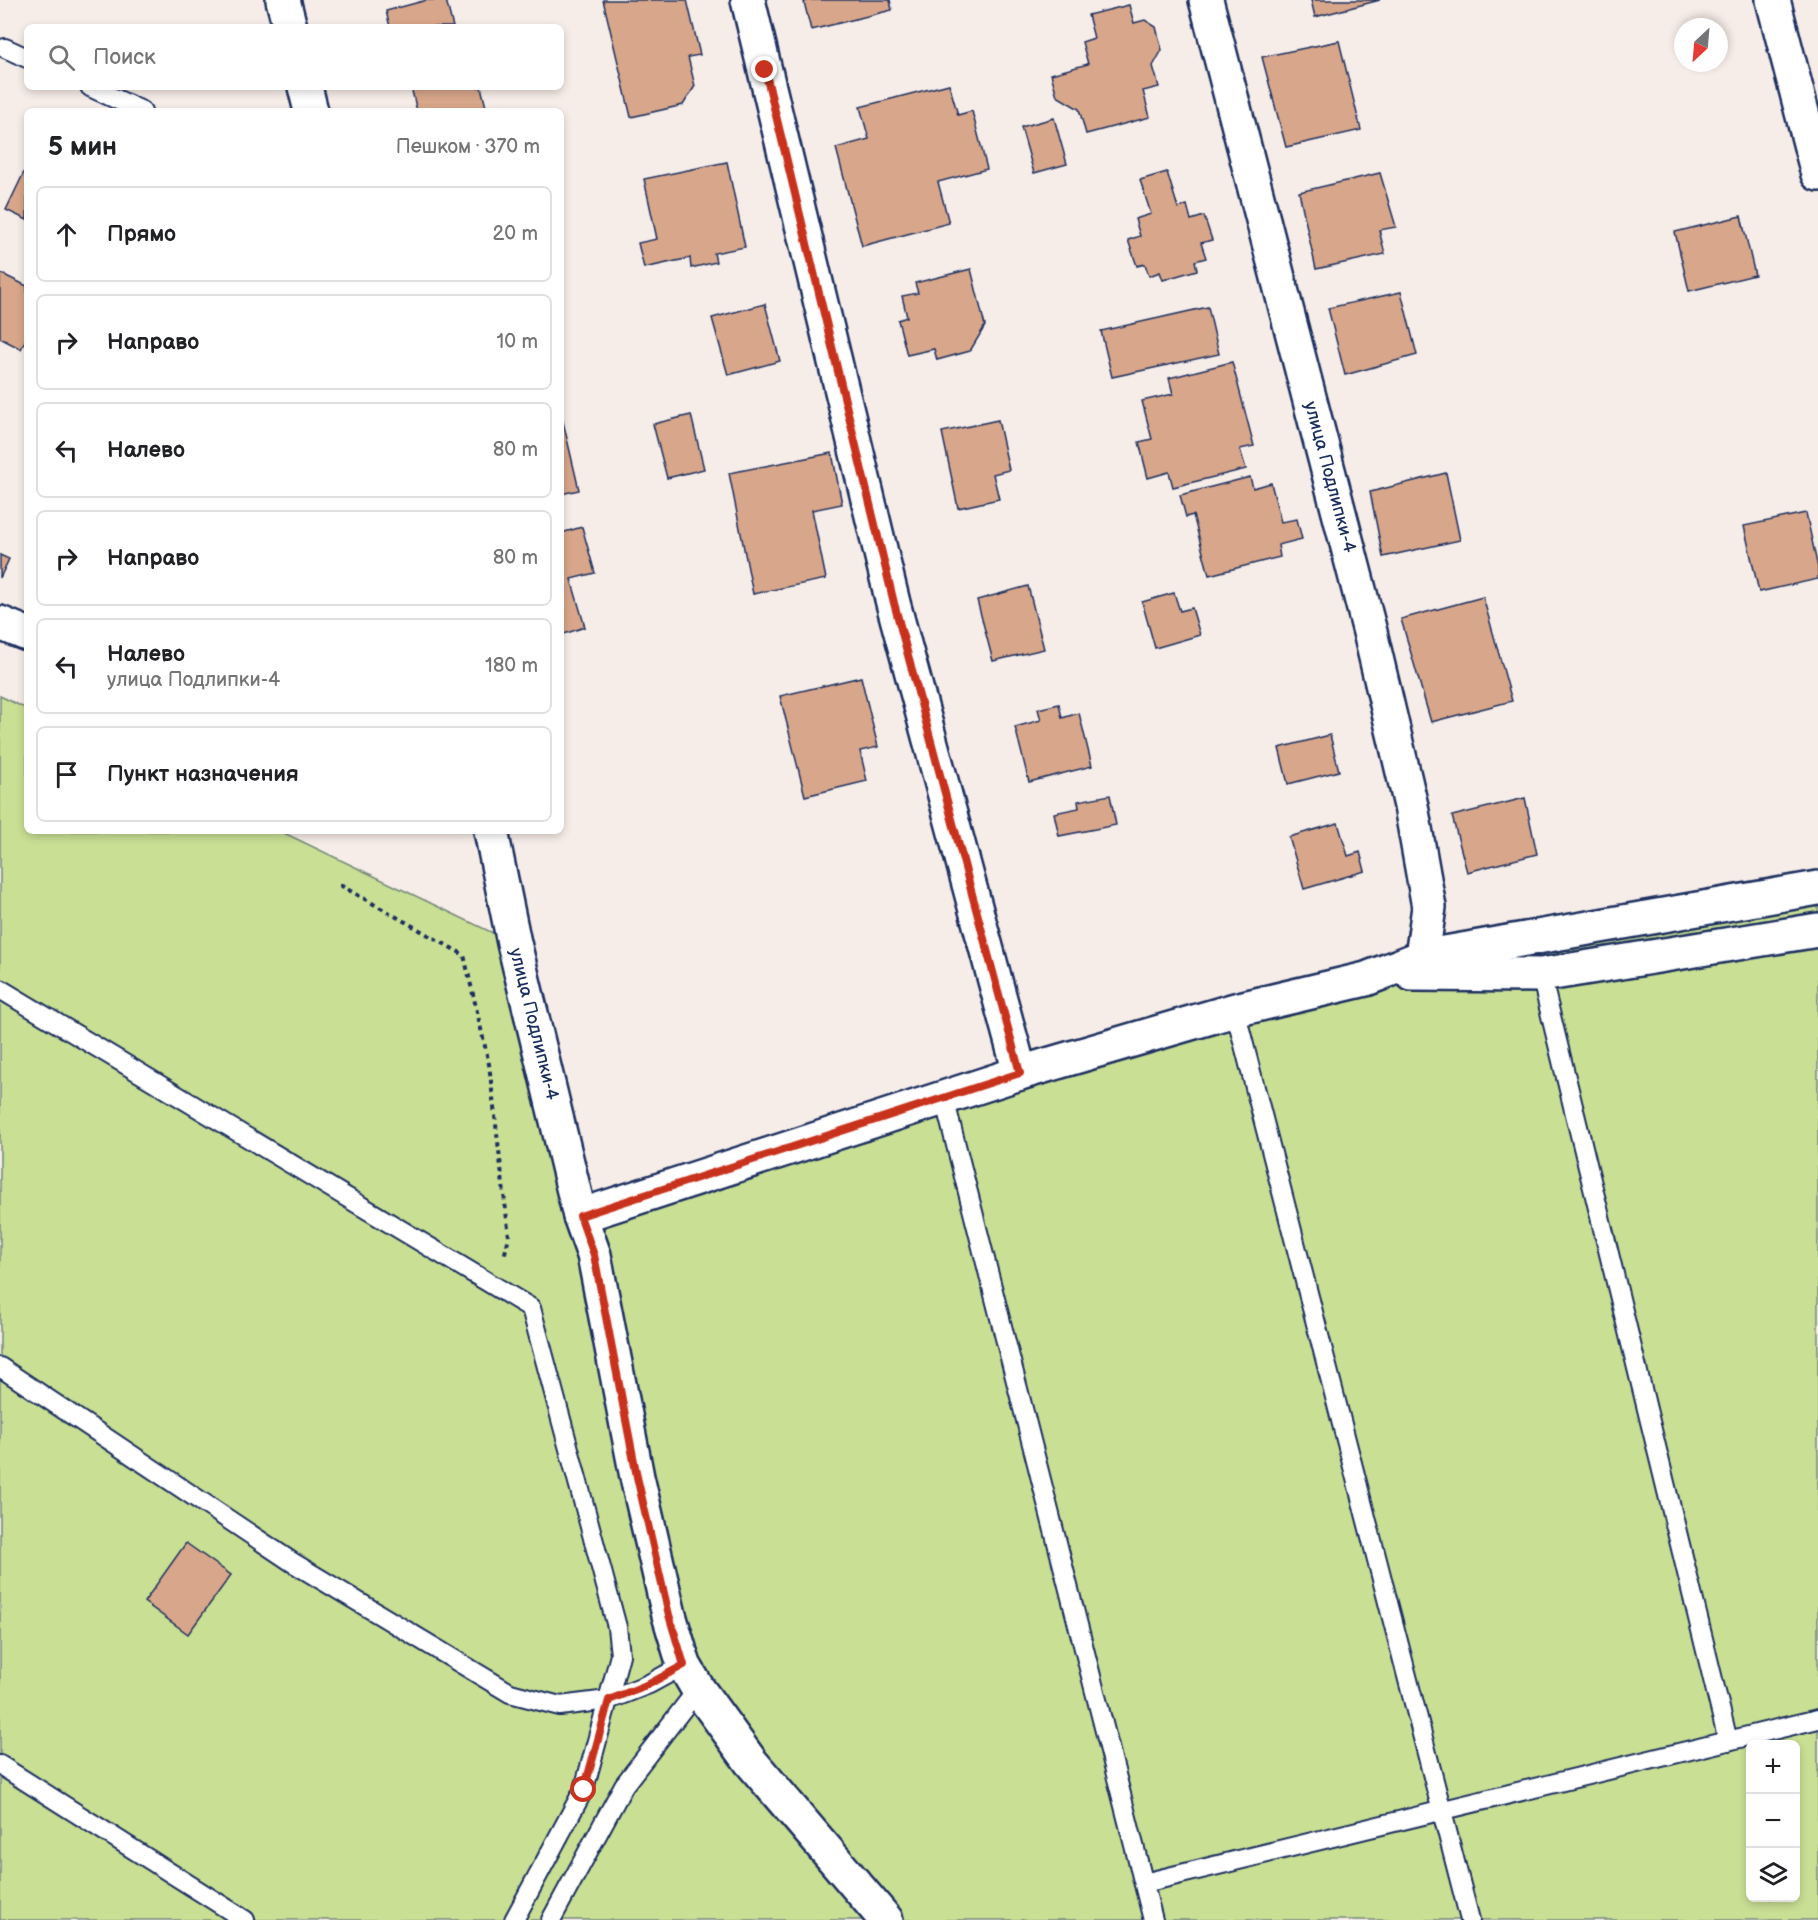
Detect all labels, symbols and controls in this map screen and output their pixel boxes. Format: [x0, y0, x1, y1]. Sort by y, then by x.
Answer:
north arrow [1674, 18, 1728, 72]
search box [24, 24, 564, 90]
icon: search [45, 41, 78, 74]
text: Поиск [93, 44, 156, 71]
route end [751, 56, 777, 82]
text: 5 мин [48, 132, 117, 163]
text: Пешком · 370 m [396, 135, 540, 159]
icon: ahead [50, 218, 83, 251]
text: Прямо [107, 221, 176, 248]
text: 20 m [493, 222, 538, 246]
icon: right [50, 326, 83, 359]
text: Направо [107, 329, 199, 356]
text: 10 m [497, 330, 538, 354]
street label: улица Подлипки-4 [1300, 399, 1360, 555]
icon: left [50, 434, 83, 467]
text: Налево [107, 437, 185, 464]
text: 80 m [493, 438, 538, 462]
icon: right [50, 542, 83, 575]
text: Направо [107, 545, 199, 572]
text: 80 m [493, 546, 538, 570]
text: Налево [107, 641, 185, 668]
icon: left [50, 650, 83, 683]
text: 180 m [485, 654, 538, 678]
text: улица Подлипки-4 [107, 668, 280, 692]
icon: arrive [50, 758, 83, 791]
text: Пункт назначения [107, 761, 299, 788]
street label: улица Подлипки-4 [505, 946, 563, 1102]
map controls [1746, 1740, 1800, 1902]
button: + [1746, 1740, 1800, 1794]
route start [570, 1776, 596, 1802]
button: − [1746, 1794, 1800, 1848]
button: layers [1746, 1848, 1800, 1902]

